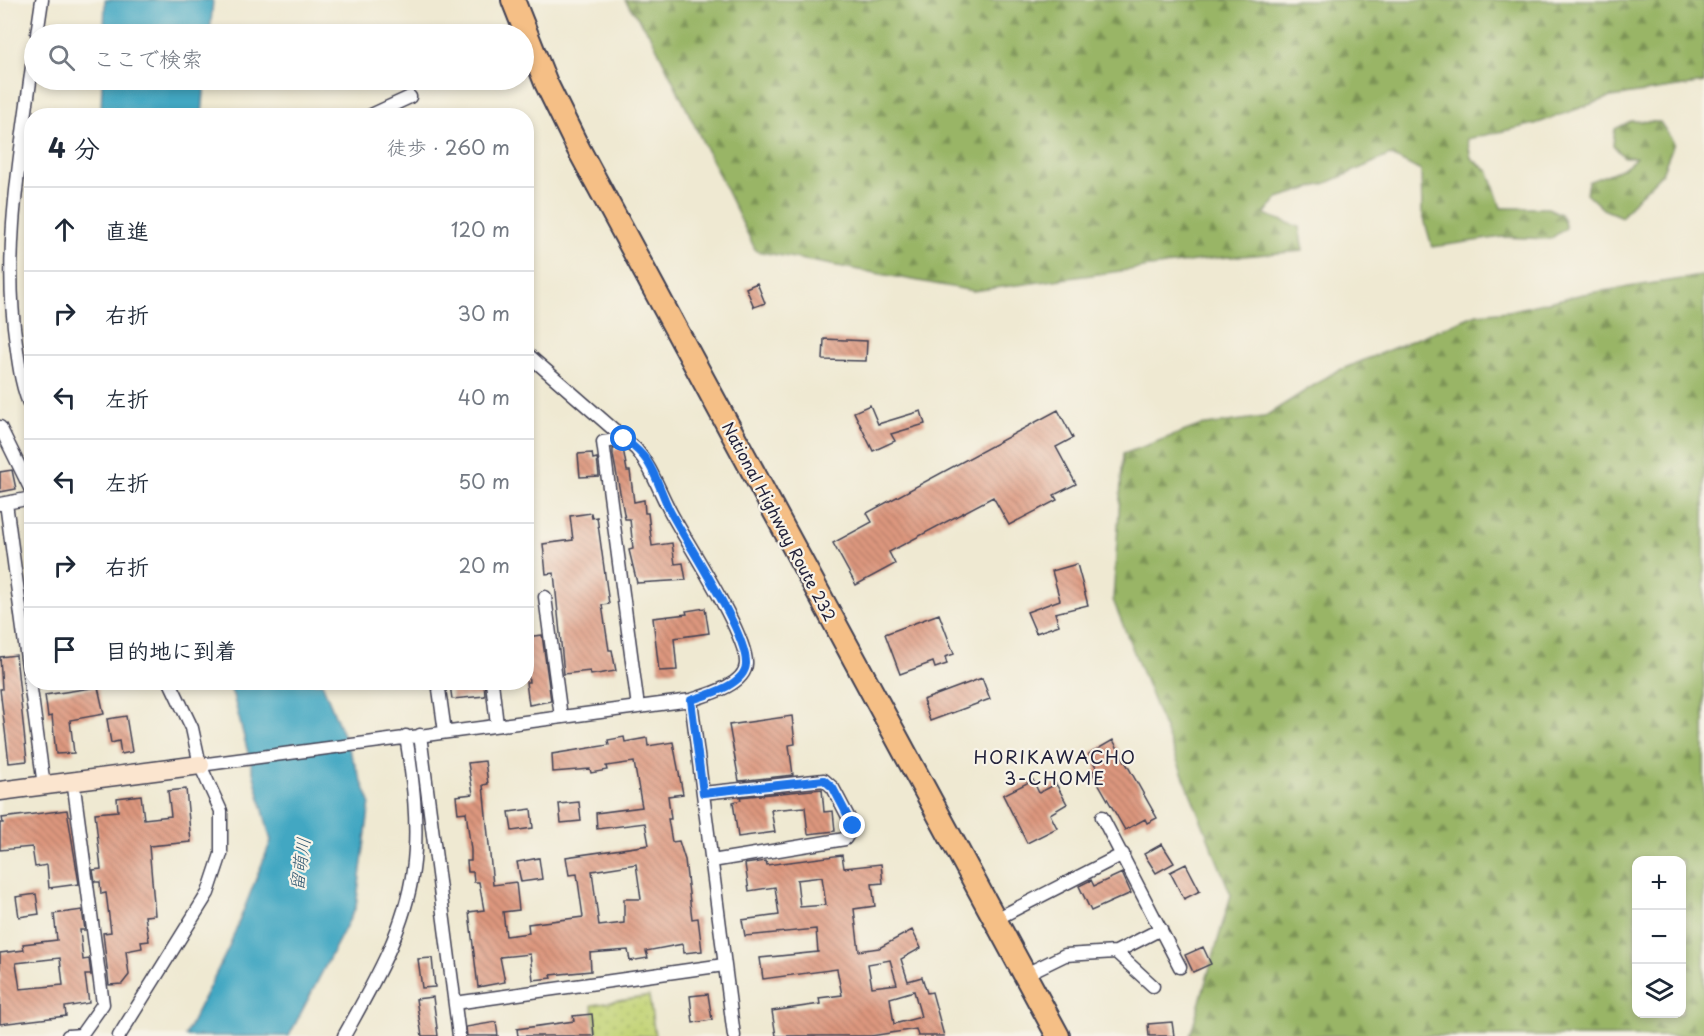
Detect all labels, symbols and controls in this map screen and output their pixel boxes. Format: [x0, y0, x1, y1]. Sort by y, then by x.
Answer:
search box [24, 24, 534, 90]
icon: search [45, 41, 78, 74]
text: ここで検索 [93, 41, 203, 74]
text: 4 分 [48, 128, 100, 167]
text: 徒歩 · 260 m [387, 132, 510, 162]
icon: ahead [48, 213, 81, 246]
text: 直進 [105, 213, 149, 246]
text: 120 m [451, 214, 510, 244]
icon: right [48, 297, 81, 330]
text: 右折 [105, 297, 149, 330]
text: 30 m [457, 298, 510, 328]
icon: left [48, 381, 81, 414]
text: 左折 [105, 381, 149, 414]
text: 40 m [458, 382, 510, 412]
street label: National Highway Route 232 [717, 417, 843, 625]
route start [610, 425, 636, 451]
icon: left [48, 465, 81, 498]
text: 左折 [105, 465, 149, 498]
text: 50 m [458, 466, 510, 496]
icon: right [48, 549, 81, 582]
text: 右折 [105, 549, 149, 582]
text: 20 m [458, 550, 510, 580]
icon: arrive [48, 633, 81, 666]
text: 目的地に到着 [105, 633, 237, 666]
district label: HORIKAWACHO 3-CHOME [974, 743, 1136, 791]
route end [839, 812, 865, 838]
water label: 留萌川 [282, 835, 316, 893]
map controls [1632, 856, 1686, 1018]
button: + [1632, 856, 1686, 910]
button: − [1632, 910, 1686, 964]
button: layers [1632, 964, 1686, 1018]

